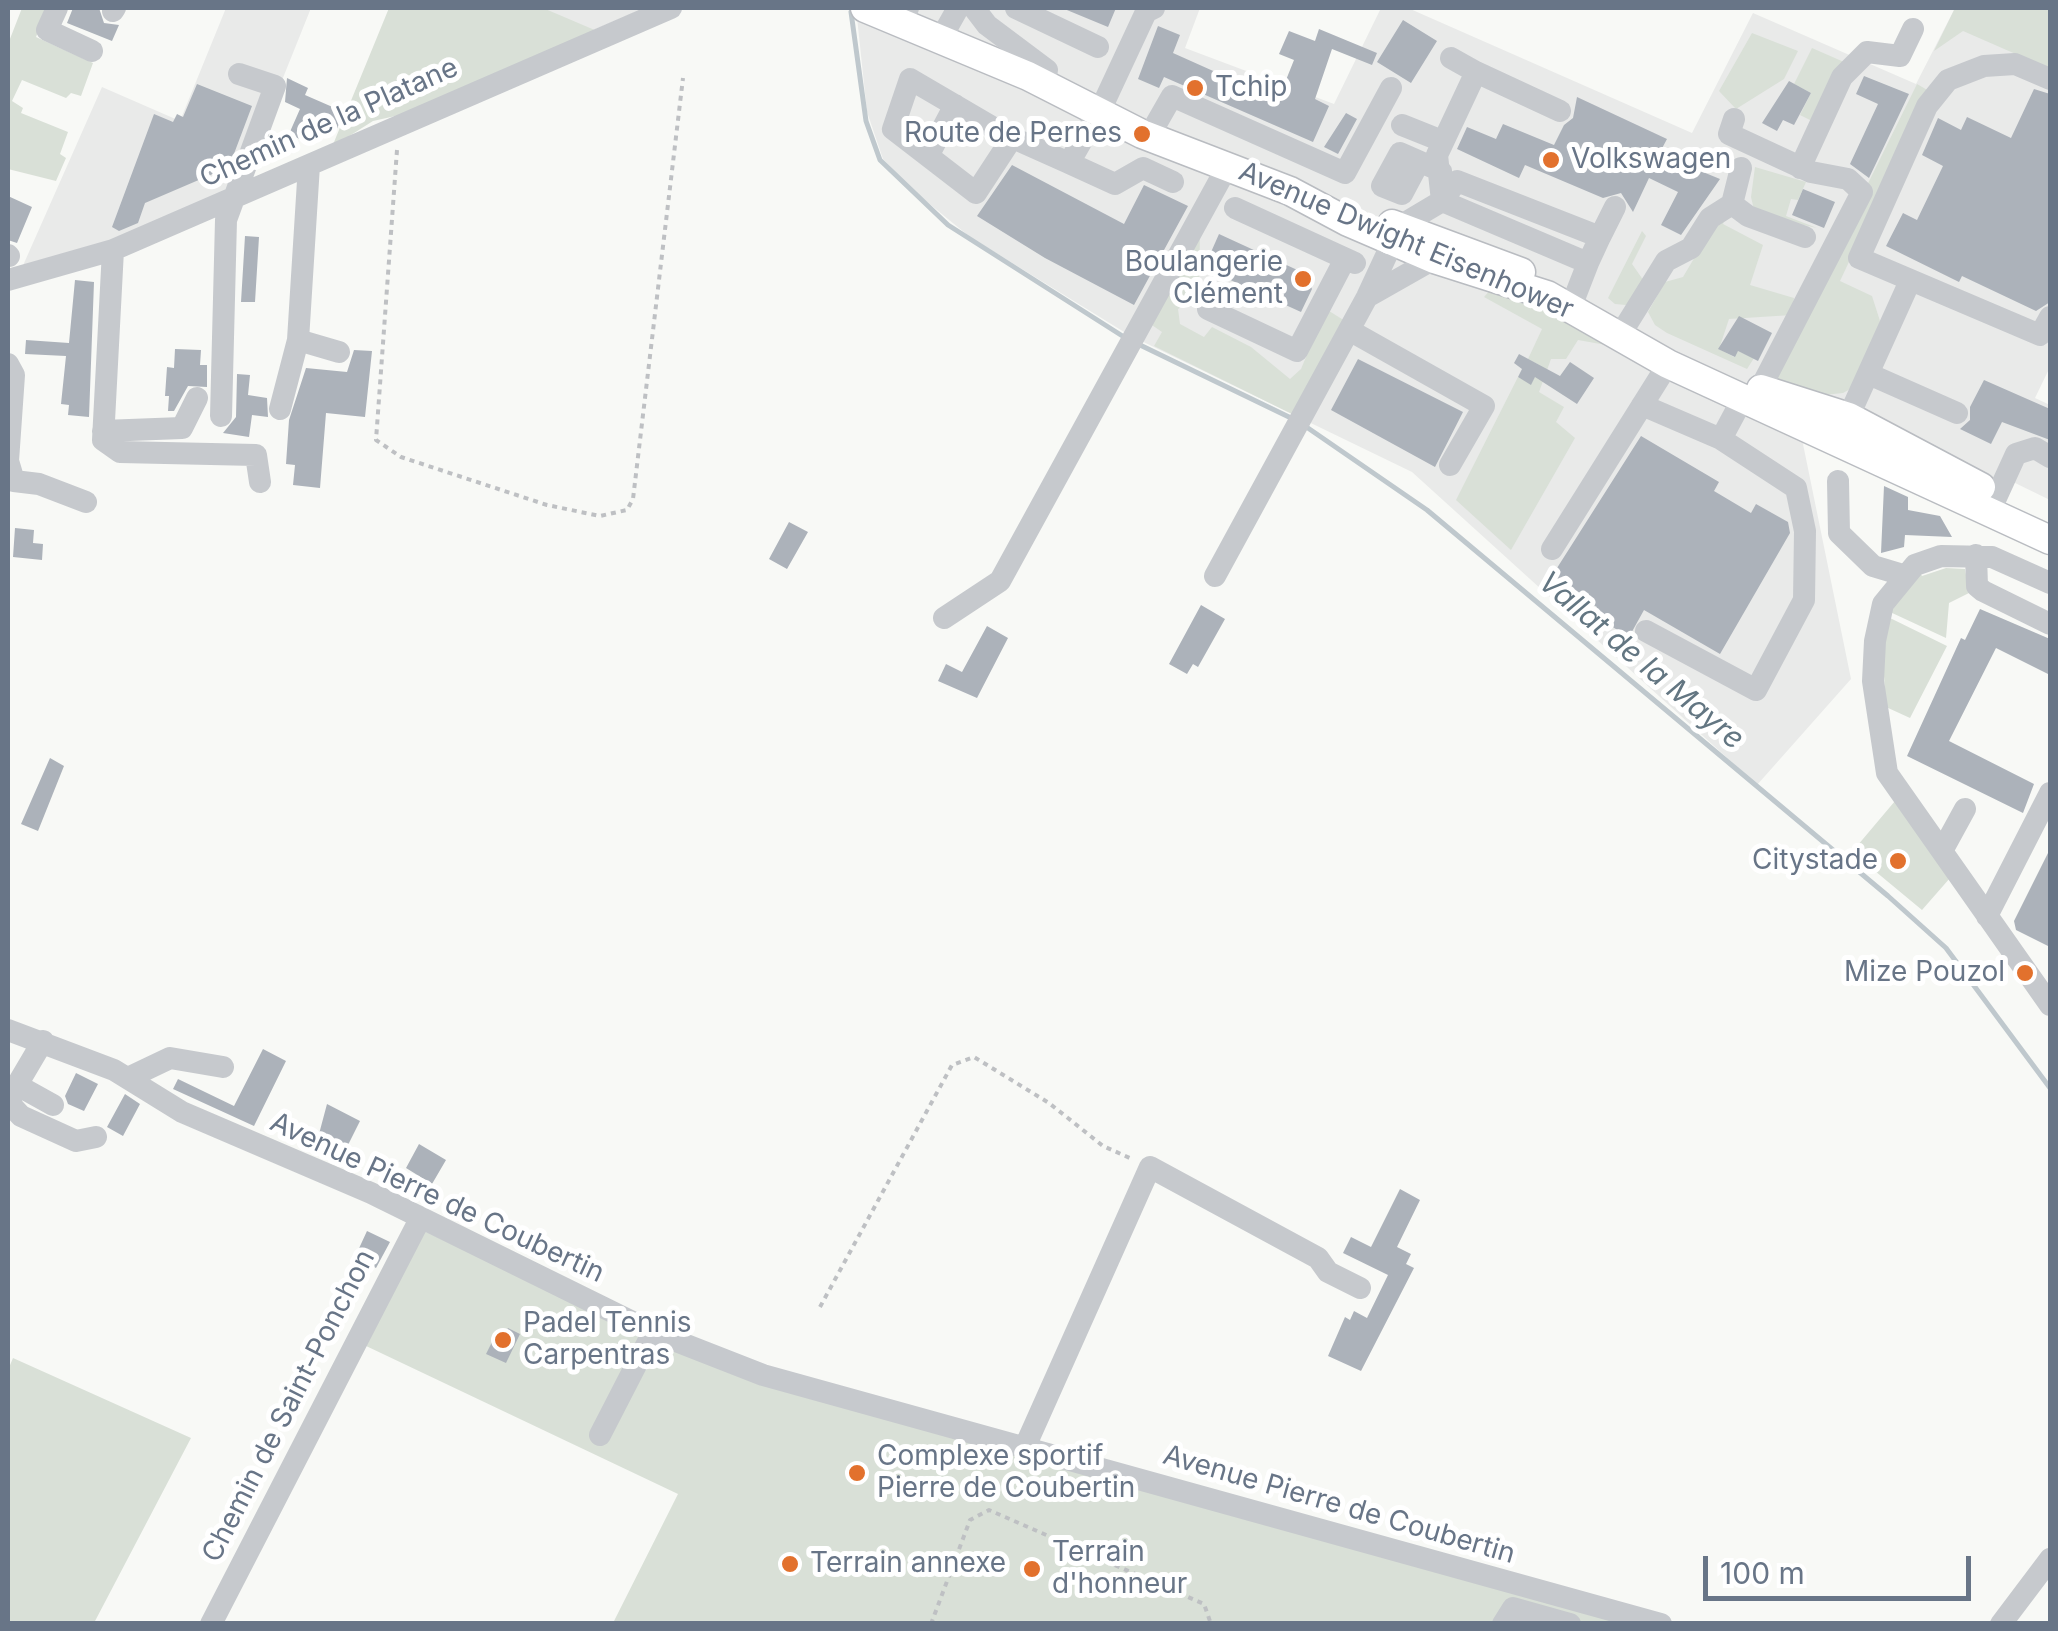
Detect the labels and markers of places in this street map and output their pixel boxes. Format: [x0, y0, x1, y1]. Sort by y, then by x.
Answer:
place label: Tchip [1215, 71, 1287, 105]
marker: Tchip [1184, 77, 1206, 99]
place label: Route de Pernes [904, 117, 1122, 151]
marker: Route de Pernes [1131, 123, 1153, 145]
place label: Volkswagen [1571, 143, 1731, 177]
marker: Volkswagen [1540, 149, 1562, 171]
place label: Boulangerie Clément [1125, 246, 1283, 312]
marker: Boulangerie Clément [1292, 268, 1314, 290]
place label: Citystade [1752, 844, 1878, 878]
marker: Citystade [1887, 850, 1909, 872]
place label: Mize Pouzol [1844, 956, 2005, 990]
marker: Mize Pouzol [2014, 962, 2036, 984]
place label: Padel Tennis Carpentras [523, 1307, 692, 1373]
marker: Padel Tennis Carpentras [492, 1329, 514, 1351]
place label: Complexe sportif Pierre de Coubertin [877, 1440, 1135, 1506]
marker: Complexe sportif Pierre de Coubertin [846, 1462, 868, 1484]
place label: Terrain d'honneur [1052, 1536, 1187, 1602]
place label: Terrain annexe [810, 1547, 1006, 1581]
marker: Terrain annexe [779, 1553, 801, 1575]
marker: Terrain d'honneur [1021, 1558, 1043, 1580]

